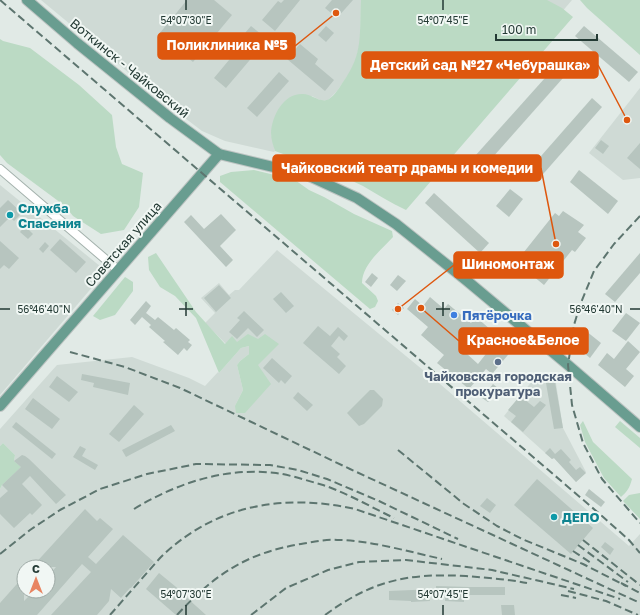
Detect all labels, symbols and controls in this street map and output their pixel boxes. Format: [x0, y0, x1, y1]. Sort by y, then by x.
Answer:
text: 54°07'30"E [160, 14, 212, 26]
text: 54°07'45"E [418, 14, 468, 26]
street label: Воткинск - Чайковский [67, 15, 193, 121]
scale bar [496, 16, 597, 42]
text: 100 m [502, 22, 536, 37]
callout: Поликлиника №5 [158, 33, 295, 59]
text: Поликлиника №5 [166, 36, 288, 53]
callout: Детский сад №27 «Чебурашка» [362, 52, 598, 78]
text: Детский сад №27 «Чебурашка» [370, 56, 591, 73]
callout: Чайковский театр драмы и комедии [273, 155, 541, 181]
text: Чайковский театр драмы и комедии [281, 159, 533, 176]
street label: Советская улица [81, 198, 165, 290]
place label: Служба Спасения [18, 200, 81, 231]
marker: Служба Спасения [5, 210, 15, 220]
callout: Шиномонтаж [454, 252, 563, 278]
text: Шиномонтаж [461, 255, 555, 272]
text: 56°46'40"N [18, 303, 71, 315]
text: 56°46'40"N [570, 303, 623, 315]
place label: Пятёрочка [462, 307, 532, 323]
marker: Пятёрочка [449, 310, 459, 320]
callout: Красное&Белое [459, 328, 588, 354]
text: Красное&Белое [467, 331, 579, 348]
marker: Чайковская городская прокуратура [493, 357, 503, 367]
place label: Чайковская городская прокуратура [424, 368, 572, 399]
place label: ДЕПО [562, 509, 600, 525]
marker: ДЕПО [549, 512, 559, 522]
north arrow [16, 559, 56, 599]
text: С [32, 562, 40, 575]
text: 54°07'30"E [160, 588, 212, 600]
text: 54°07'45"E [418, 588, 468, 600]

